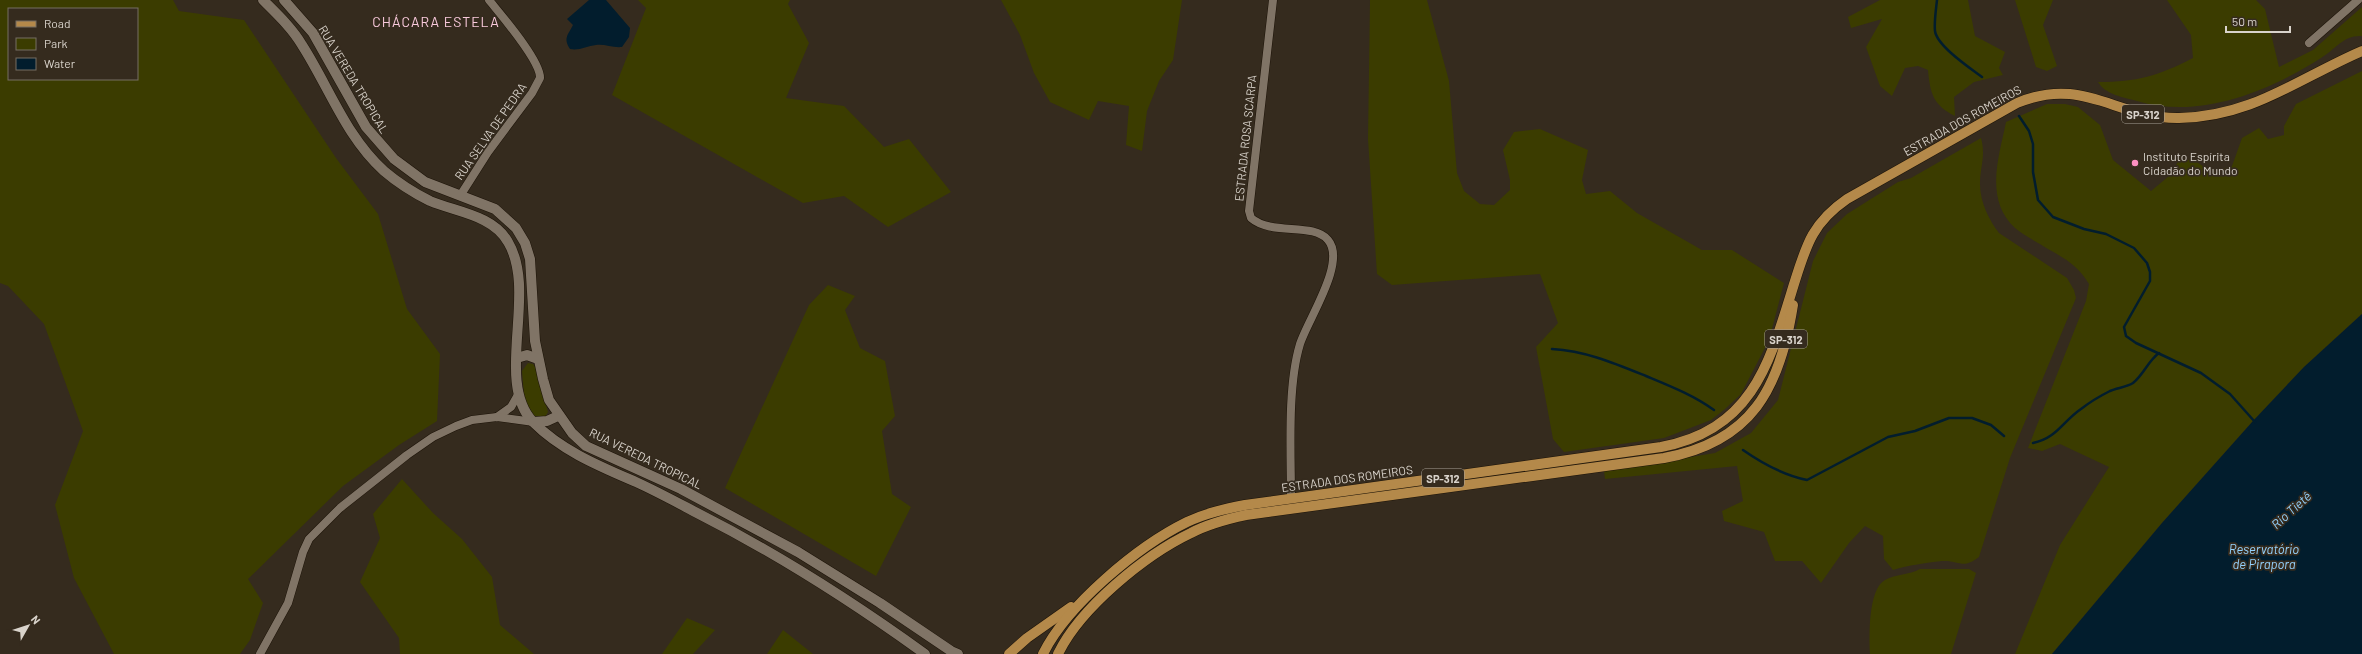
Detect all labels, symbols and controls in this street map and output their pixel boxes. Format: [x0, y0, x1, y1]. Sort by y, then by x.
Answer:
legend [8, 8, 138, 80]
scale bar [2226, 8, 2290, 34]
district label: CHÁCARA ESTELA [372, 13, 500, 30]
text: 50 m [2232, 14, 2257, 28]
text: Road [44, 16, 71, 30]
street label: RUA VEREDA TROPICAL [316, 22, 392, 136]
text: Park [44, 36, 68, 50]
text: Water [44, 56, 76, 70]
street label: ESTRADA ROSA SCARPA [1231, 74, 1259, 202]
street label: RUA SELVA DE PEDRA [451, 80, 529, 182]
street label: ESTRADA DOS ROMEIROS [1901, 82, 2023, 158]
road number: SP-312 [2122, 105, 2164, 123]
place label: Instituto Espírita Cidadão do Mundo [2143, 149, 2238, 177]
marker: Instituto Espírita Cidadão do Mundo [2130, 158, 2140, 168]
road number: SP-312 [1765, 330, 1807, 348]
street label: RUA VEREDA TROPICAL [587, 425, 705, 491]
street label: ESTRADA DOS ROMEIROS [1280, 462, 1414, 494]
road number: SP-312 [1422, 469, 1464, 487]
water label: Rio Tietê [2268, 488, 2315, 532]
water label: Reservatório de Pirapora [2229, 541, 2299, 572]
north arrow [8, 606, 48, 646]
text: N [29, 612, 44, 626]

